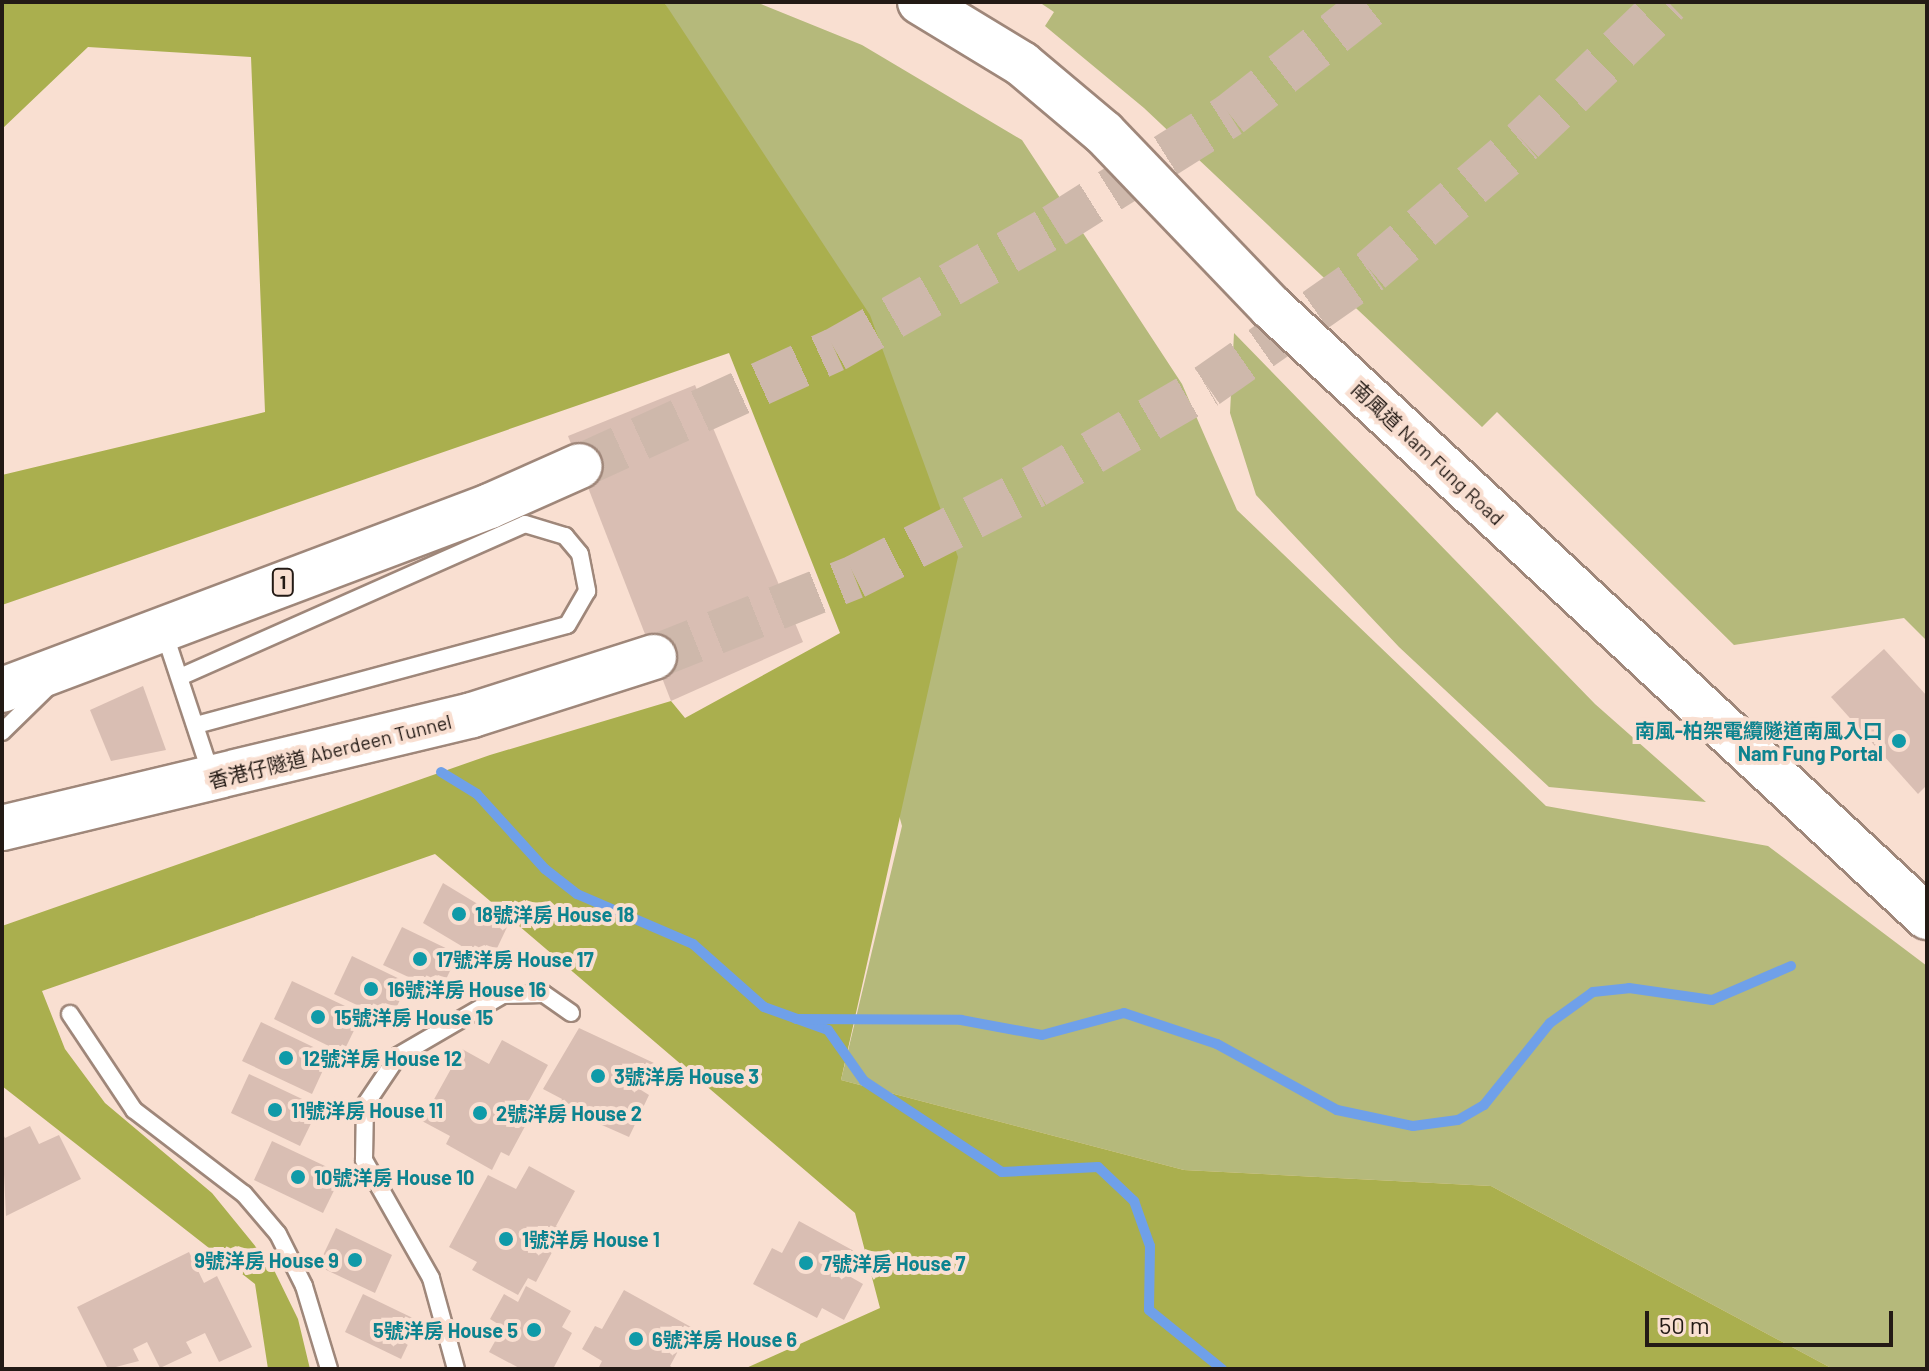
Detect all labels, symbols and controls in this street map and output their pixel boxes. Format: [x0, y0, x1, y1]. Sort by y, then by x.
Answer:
street label: 南風道 Nam Fung Road [1347, 376, 1509, 530]
road number: 1 [271, 568, 295, 596]
street label: 香港仔隧道 Aberdeen Tunnel [206, 709, 454, 793]
place label: 南風-柏架電纜隧道南風入口 Nam Fung Portal [1635, 718, 1883, 765]
marker: 南風-柏架電纜隧道南風入口 Nam Fung Portal [1890, 732, 1908, 750]
place label: 18號洋房 House 18 [475, 902, 634, 926]
marker: 18號洋房 House 18 [450, 905, 468, 923]
place label: 17號洋房 House 17 [436, 947, 594, 971]
marker: 17號洋房 House 17 [411, 950, 429, 968]
place label: 16號洋房 House 16 [387, 977, 546, 1001]
marker: 16號洋房 House 16 [362, 980, 380, 998]
place label: 15號洋房 House 15 [334, 1005, 493, 1029]
marker: 15號洋房 House 15 [309, 1008, 327, 1026]
place label: 12號洋房 House 12 [302, 1046, 462, 1070]
marker: 12號洋房 House 12 [277, 1049, 295, 1067]
place label: 3號洋房 House 3 [614, 1064, 759, 1088]
marker: 3號洋房 House 3 [589, 1067, 607, 1085]
place label: 11號洋房 House 11 [291, 1098, 443, 1122]
marker: 11號洋房 House 11 [266, 1101, 284, 1119]
place label: 2號洋房 House 2 [496, 1101, 642, 1125]
marker: 2號洋房 House 2 [471, 1104, 489, 1122]
place label: 10號洋房 House 10 [314, 1165, 475, 1189]
marker: 10號洋房 House 10 [289, 1168, 307, 1186]
place label: 1號洋房 House 1 [522, 1227, 660, 1251]
marker: 1號洋房 House 1 [497, 1230, 515, 1248]
place label: 9號洋房 House 9 [194, 1248, 339, 1272]
marker: 9號洋房 House 9 [346, 1251, 364, 1269]
place label: 7號洋房 House 7 [822, 1251, 965, 1275]
marker: 7號洋房 House 7 [797, 1254, 815, 1272]
scale bar [1649, 1295, 1897, 1345]
text: 50 m [1659, 1310, 1710, 1339]
place label: 5號洋房 House 5 [373, 1318, 518, 1342]
marker: 5號洋房 House 5 [525, 1321, 543, 1339]
place label: 6號洋房 House 6 [652, 1327, 797, 1351]
marker: 6號洋房 House 6 [627, 1330, 645, 1348]

